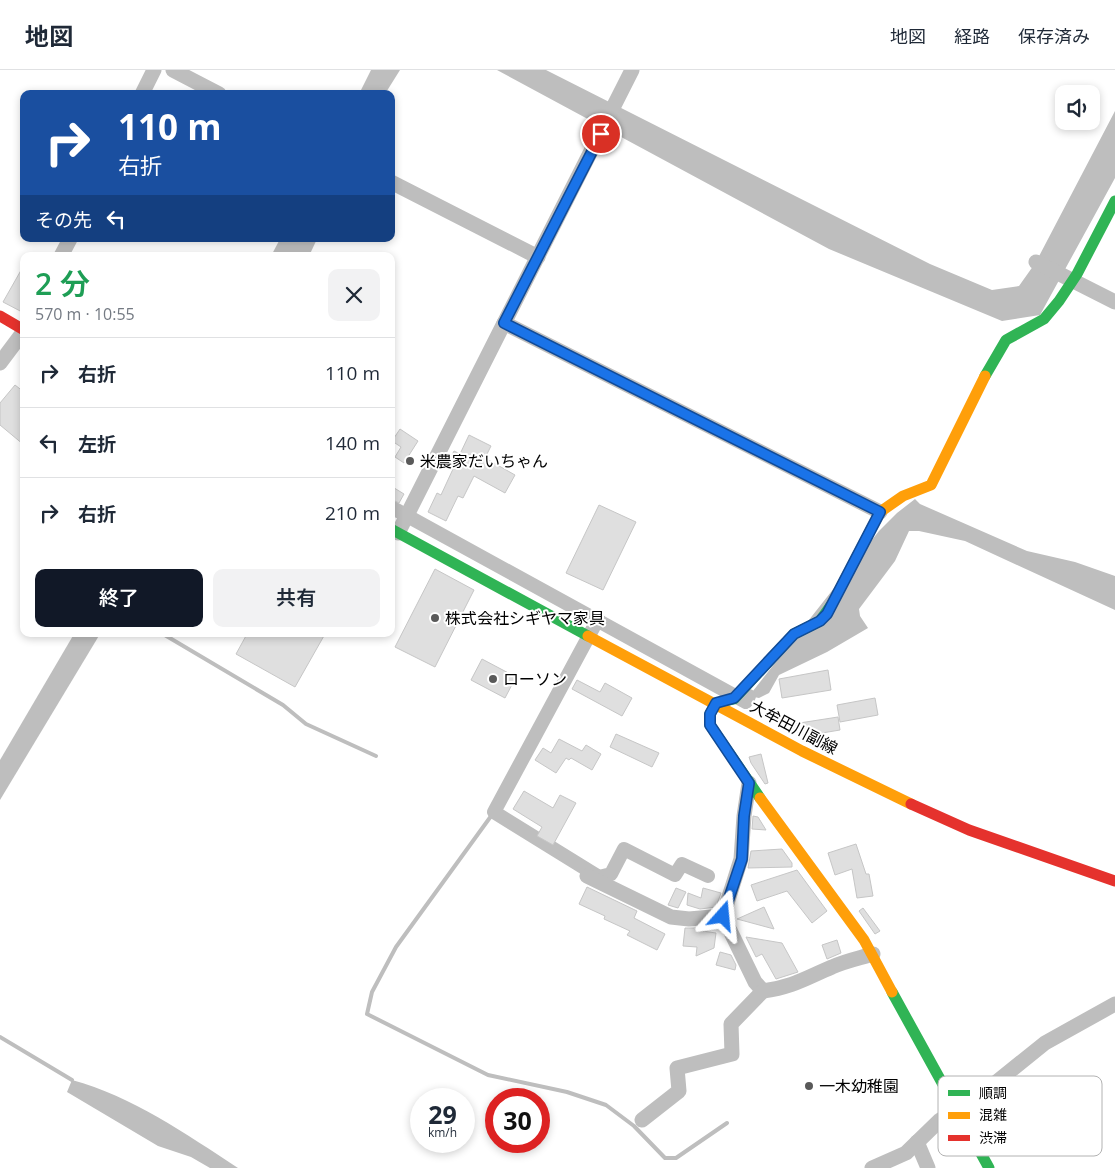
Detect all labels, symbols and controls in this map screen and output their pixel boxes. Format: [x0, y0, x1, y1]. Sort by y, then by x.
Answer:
text: 地図 [25, 19, 73, 52]
text: 地図 [890, 24, 926, 48]
text: 経路 [954, 24, 990, 48]
text: 保存済み [1018, 24, 1090, 48]
map controls [1055, 85, 1100, 130]
button: sound [1055, 85, 1100, 130]
text: 110 m [118, 103, 222, 150]
icon: right [35, 110, 100, 175]
pin [580, 113, 622, 155]
icon: arrive [587, 120, 615, 148]
text: 右折 [118, 150, 162, 180]
icon: left [102, 205, 130, 233]
text: その先 [35, 207, 92, 233]
text: 2 分 [35, 263, 90, 304]
button: close [328, 269, 380, 321]
text: 570 m · 10:55 [35, 303, 135, 325]
icon: right [35, 359, 63, 387]
text: 110 m [325, 360, 380, 386]
text: 右折 [78, 361, 116, 387]
icon: left [35, 429, 63, 457]
text: 140 m [325, 430, 380, 456]
text: 左折 [78, 431, 116, 457]
place label: 米農家だいちゃん [420, 450, 548, 472]
marker: 米農家だいちゃん [404, 455, 416, 467]
icon: right [35, 499, 63, 527]
text: 210 m [325, 500, 380, 526]
text: 右折 [78, 501, 116, 527]
button: 終了 [35, 569, 203, 627]
button: 共有 [213, 569, 380, 627]
place label: 株式会社シギヤマ家具 [445, 607, 605, 629]
marker: 株式会社シギヤマ家具 [429, 612, 441, 624]
place label: ローソン [503, 668, 567, 690]
marker: ローソン [487, 673, 499, 685]
street label: 大牟田川副線 [746, 695, 842, 759]
position arrow [696, 889, 748, 941]
place label: 一木幼稚園 [819, 1075, 899, 1097]
legend [938, 1076, 1102, 1156]
marker: 一木幼稚園 [803, 1080, 815, 1092]
text: 順調 [979, 1083, 1007, 1102]
speed limit sign: 30 [485, 1088, 550, 1153]
text: 29 [428, 1097, 457, 1131]
text: 混雑 [979, 1105, 1007, 1124]
text: km/h [428, 1124, 457, 1141]
text: 渋滞 [979, 1128, 1007, 1147]

